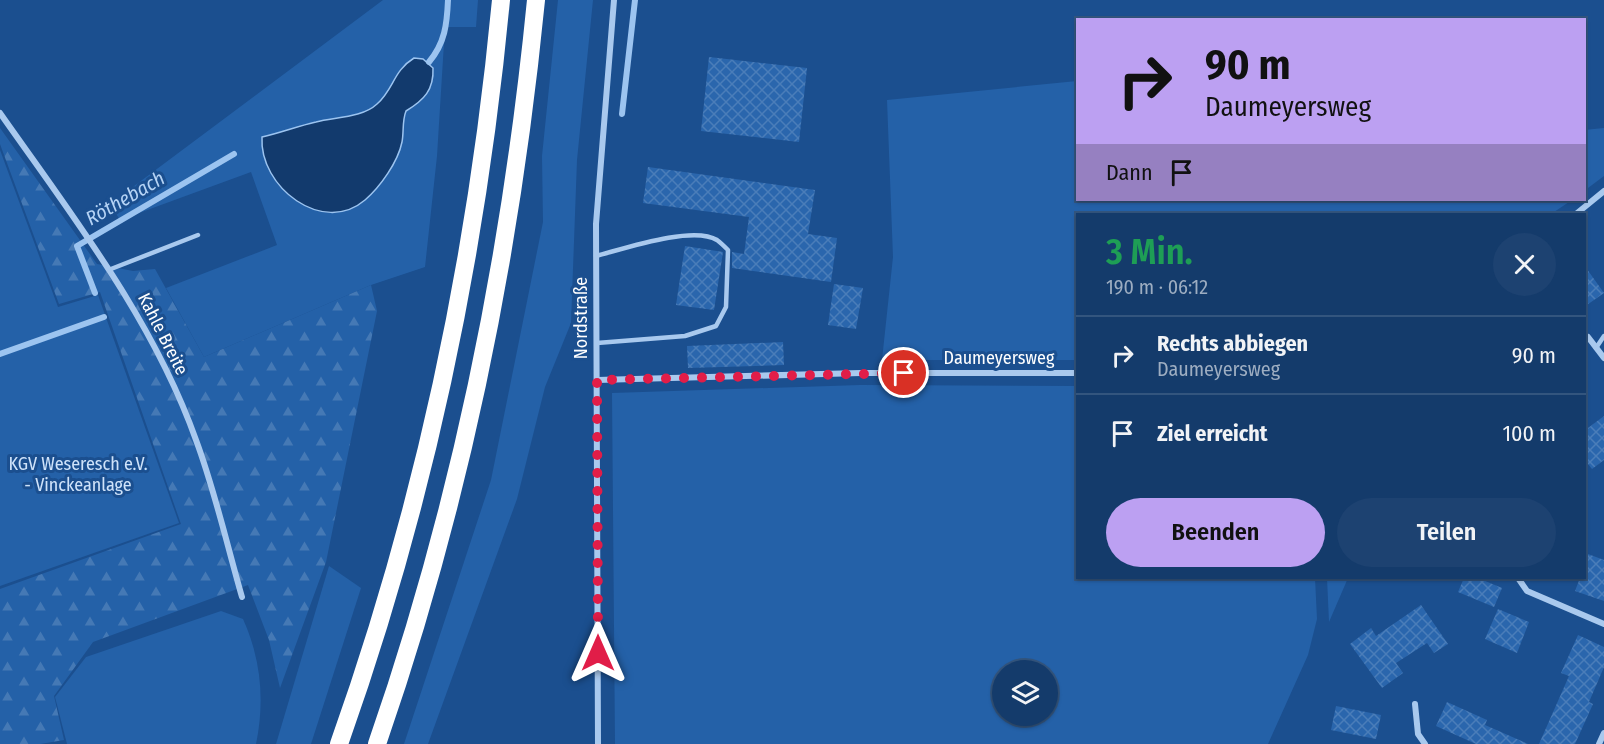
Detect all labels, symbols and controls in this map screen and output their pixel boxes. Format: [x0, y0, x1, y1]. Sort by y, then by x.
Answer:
text: 90 m [1205, 40, 1290, 90]
icon: right [1106, 42, 1184, 120]
text: Daumeyersweg [1205, 91, 1371, 123]
icon: arrive [1165, 156, 1198, 189]
text: Dann [1106, 159, 1153, 186]
water label: Röthebach [81, 166, 169, 230]
text: 3 Min. [1106, 230, 1193, 274]
button: close [1493, 233, 1556, 296]
text: 190 m · 06:12 [1106, 275, 1208, 299]
street label: Nordstraße [570, 277, 592, 359]
street label: Kahle Breite [133, 289, 193, 379]
text: Rechts abbiegen [1157, 330, 1308, 357]
icon: right [1106, 339, 1139, 372]
text: 90 m [1512, 342, 1556, 369]
pin [878, 347, 929, 398]
street label: Daumeyersweg [944, 347, 1055, 369]
icon: arrive [887, 356, 920, 389]
text: Daumeyersweg [1157, 357, 1280, 381]
icon: arrive [1106, 417, 1139, 450]
text: Ziel erreicht [1157, 420, 1268, 447]
text: 100 m [1502, 420, 1556, 447]
park label: KGV Weseresch e.V. - Vinckeanlage [8, 453, 148, 496]
button: Beenden [1106, 498, 1325, 567]
button: Teilen [1337, 498, 1556, 567]
position arrow [566, 621, 630, 685]
map controls [992, 660, 1058, 726]
button: layers [992, 660, 1058, 726]

